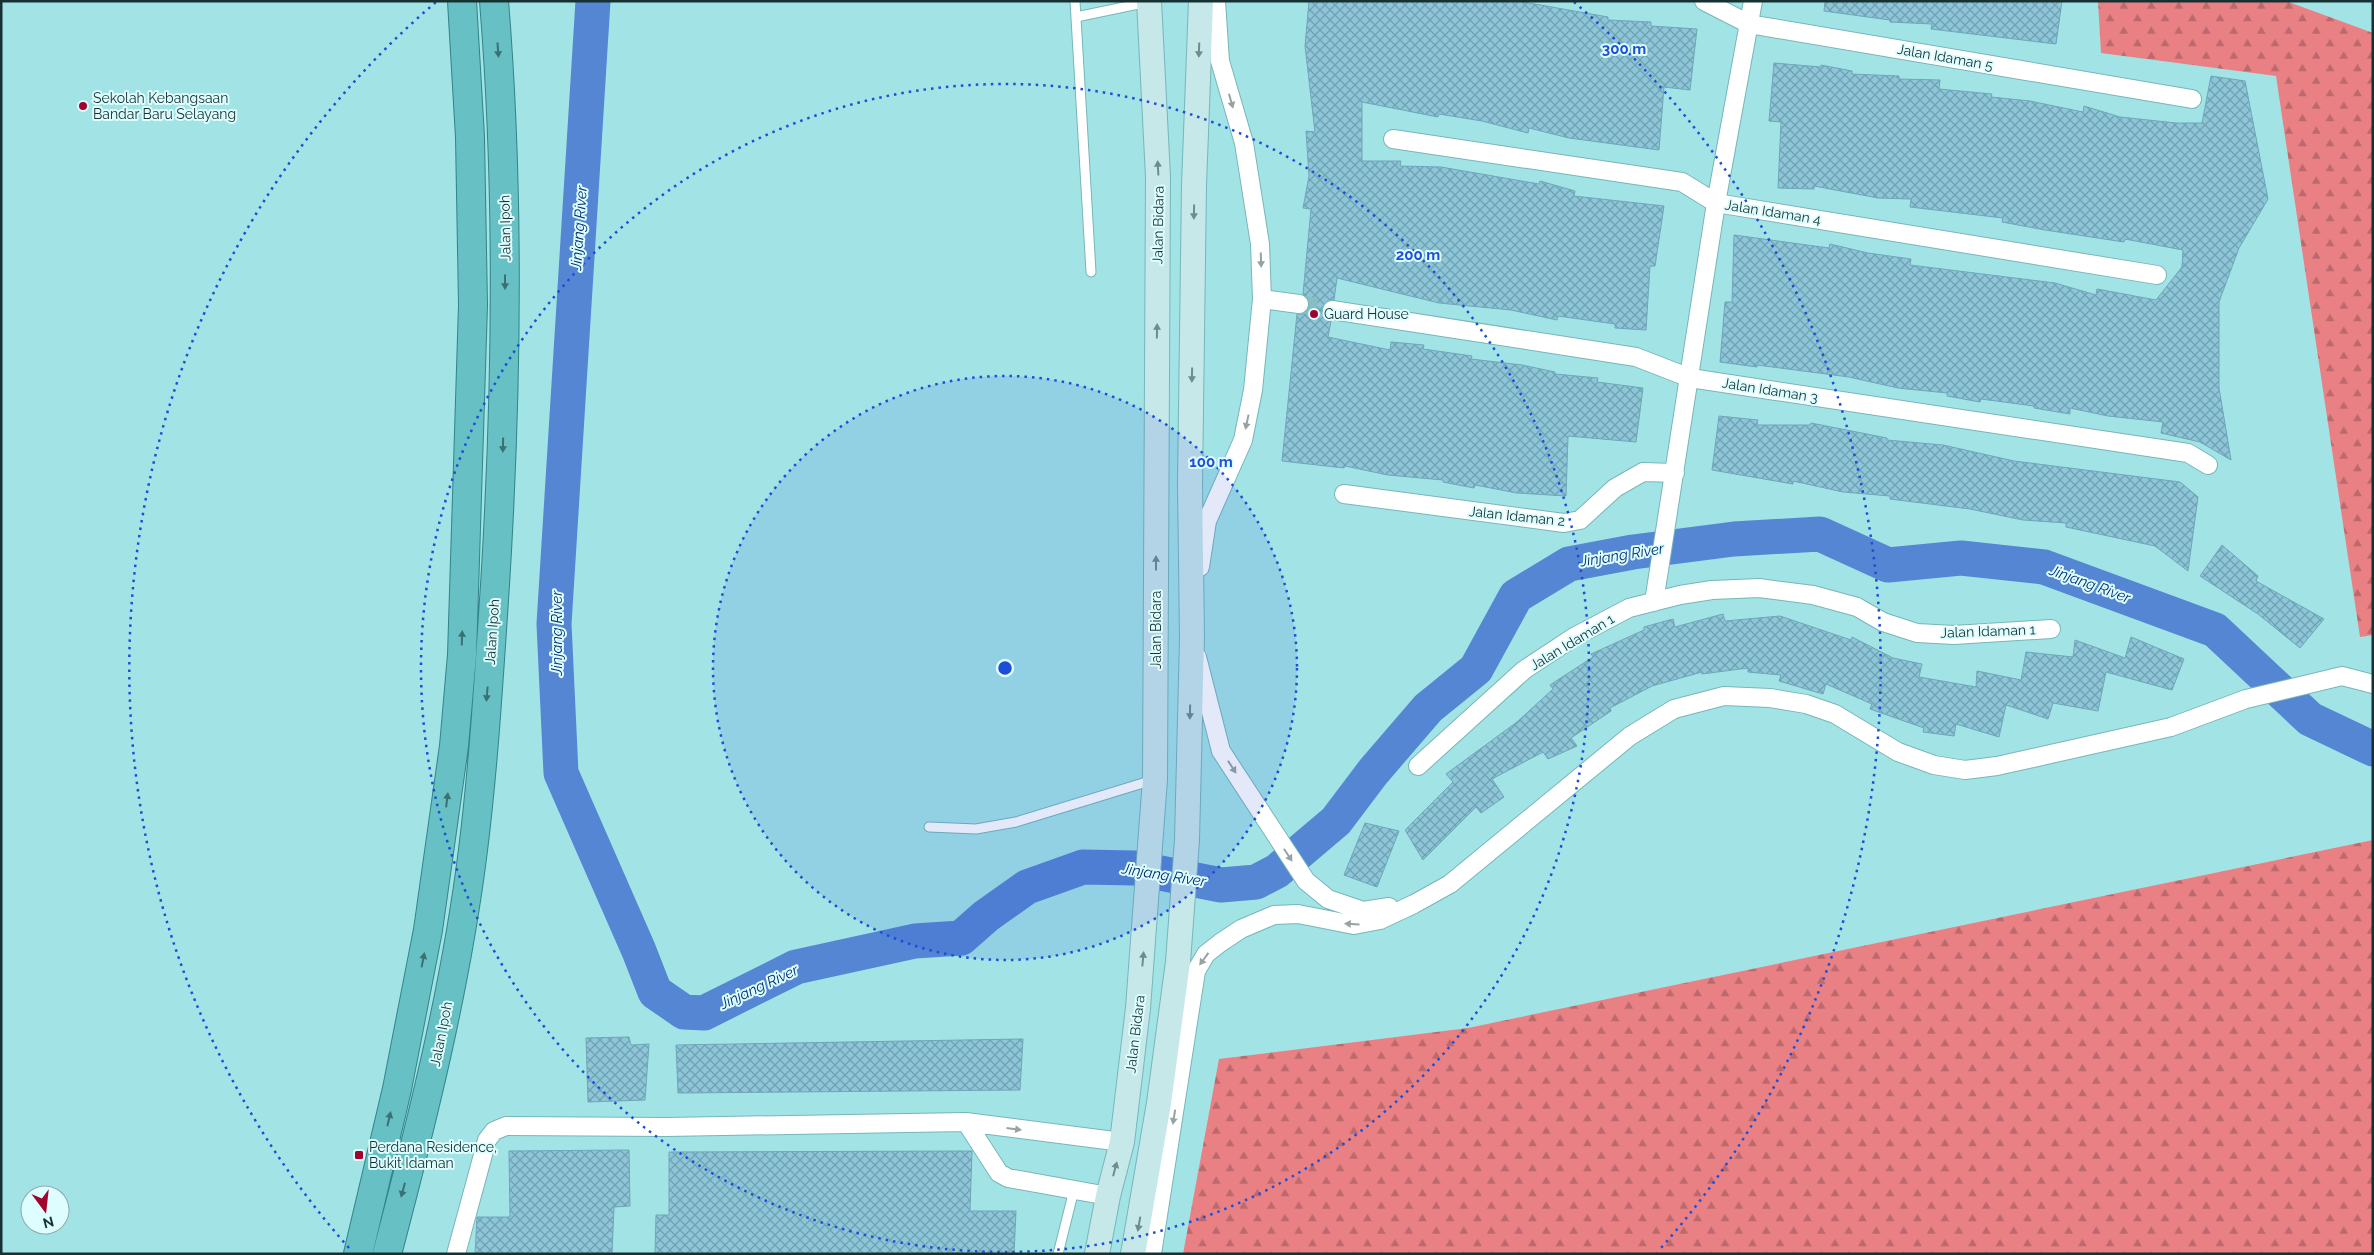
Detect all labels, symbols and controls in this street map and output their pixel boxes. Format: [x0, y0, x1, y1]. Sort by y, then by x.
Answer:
text: 300 m [1602, 40, 1646, 58]
street label: Jalan Idaman 5 [1896, 41, 1995, 73]
one-way arrow [494, 42, 502, 58]
one-way arrow [1195, 42, 1203, 58]
place label: Sekolah Kebangsaan Bandar Baru Selayang [93, 90, 236, 122]
one-way arrow [1228, 93, 1236, 108]
marker: Sekolah Kebangsaan Bandar Baru Selayang [77, 100, 89, 112]
one-way arrow [1153, 160, 1161, 176]
water label: Jinjang River [567, 184, 591, 272]
street label: Jalan Bidara [1149, 186, 1167, 264]
street label: Jalan Ipoh [496, 195, 514, 261]
street label: Jalan Idaman 4 [1724, 197, 1823, 228]
one-way arrow [1190, 205, 1198, 221]
text: 200 m [1396, 246, 1440, 264]
one-way arrow [1257, 252, 1265, 268]
one-way arrow [501, 274, 509, 290]
place label: Guard House [1324, 306, 1409, 322]
marker: Guard House [1308, 308, 1320, 320]
one-way arrow [1153, 322, 1161, 338]
one-way arrow [1188, 367, 1196, 383]
street label: Jalan Idaman 3 [1721, 375, 1819, 405]
one-way arrow [1243, 414, 1251, 429]
one-way arrow [498, 437, 506, 453]
text: 100 m [1189, 453, 1233, 471]
street label: Jalan Idaman 2 [1468, 503, 1566, 529]
water label: Jinjang River [1578, 539, 1666, 571]
one-way arrow [1152, 555, 1160, 571]
water label: Jinjang River [2046, 561, 2134, 607]
water label: Jinjang River [548, 590, 566, 676]
street label: Jalan Bidara [1148, 591, 1164, 669]
street label: Jalan Ipoh [482, 599, 502, 665]
street label: Jalan Idaman 1 [1527, 611, 1617, 673]
street label: Jalan Idaman 1 [1940, 621, 2036, 641]
one-way arrow [458, 630, 466, 646]
centre of rings [996, 659, 1014, 677]
one-way arrow [483, 686, 491, 702]
one-way arrow [1186, 705, 1194, 721]
one-way arrow [1227, 761, 1236, 774]
one-way arrow [443, 791, 451, 807]
one-way arrow [1283, 848, 1293, 862]
water label: Jinjang River [1120, 859, 1208, 891]
one-way arrow [1343, 919, 1359, 927]
one-way arrow [1139, 951, 1147, 967]
one-way arrow [419, 952, 427, 968]
one-way arrow [1199, 952, 1209, 966]
water label: Jinjang River [716, 961, 802, 1013]
street label: Jalan Bidara [1122, 994, 1148, 1074]
street label: Jalan Ipoh [427, 1000, 455, 1068]
one-way arrow [1169, 1109, 1177, 1125]
one-way arrow [385, 1112, 393, 1127]
one-way arrow [1007, 1125, 1023, 1133]
place label: Perdana Residence, Bukit Idaman [369, 1139, 497, 1171]
marker: Perdana Residence, Bukit Idaman [353, 1149, 365, 1161]
one-way arrow [1111, 1162, 1119, 1177]
one-way arrow [399, 1183, 407, 1198]
north arrow [20, 1185, 70, 1235]
text: N [41, 1213, 56, 1232]
one-way arrow [1135, 1216, 1143, 1232]

